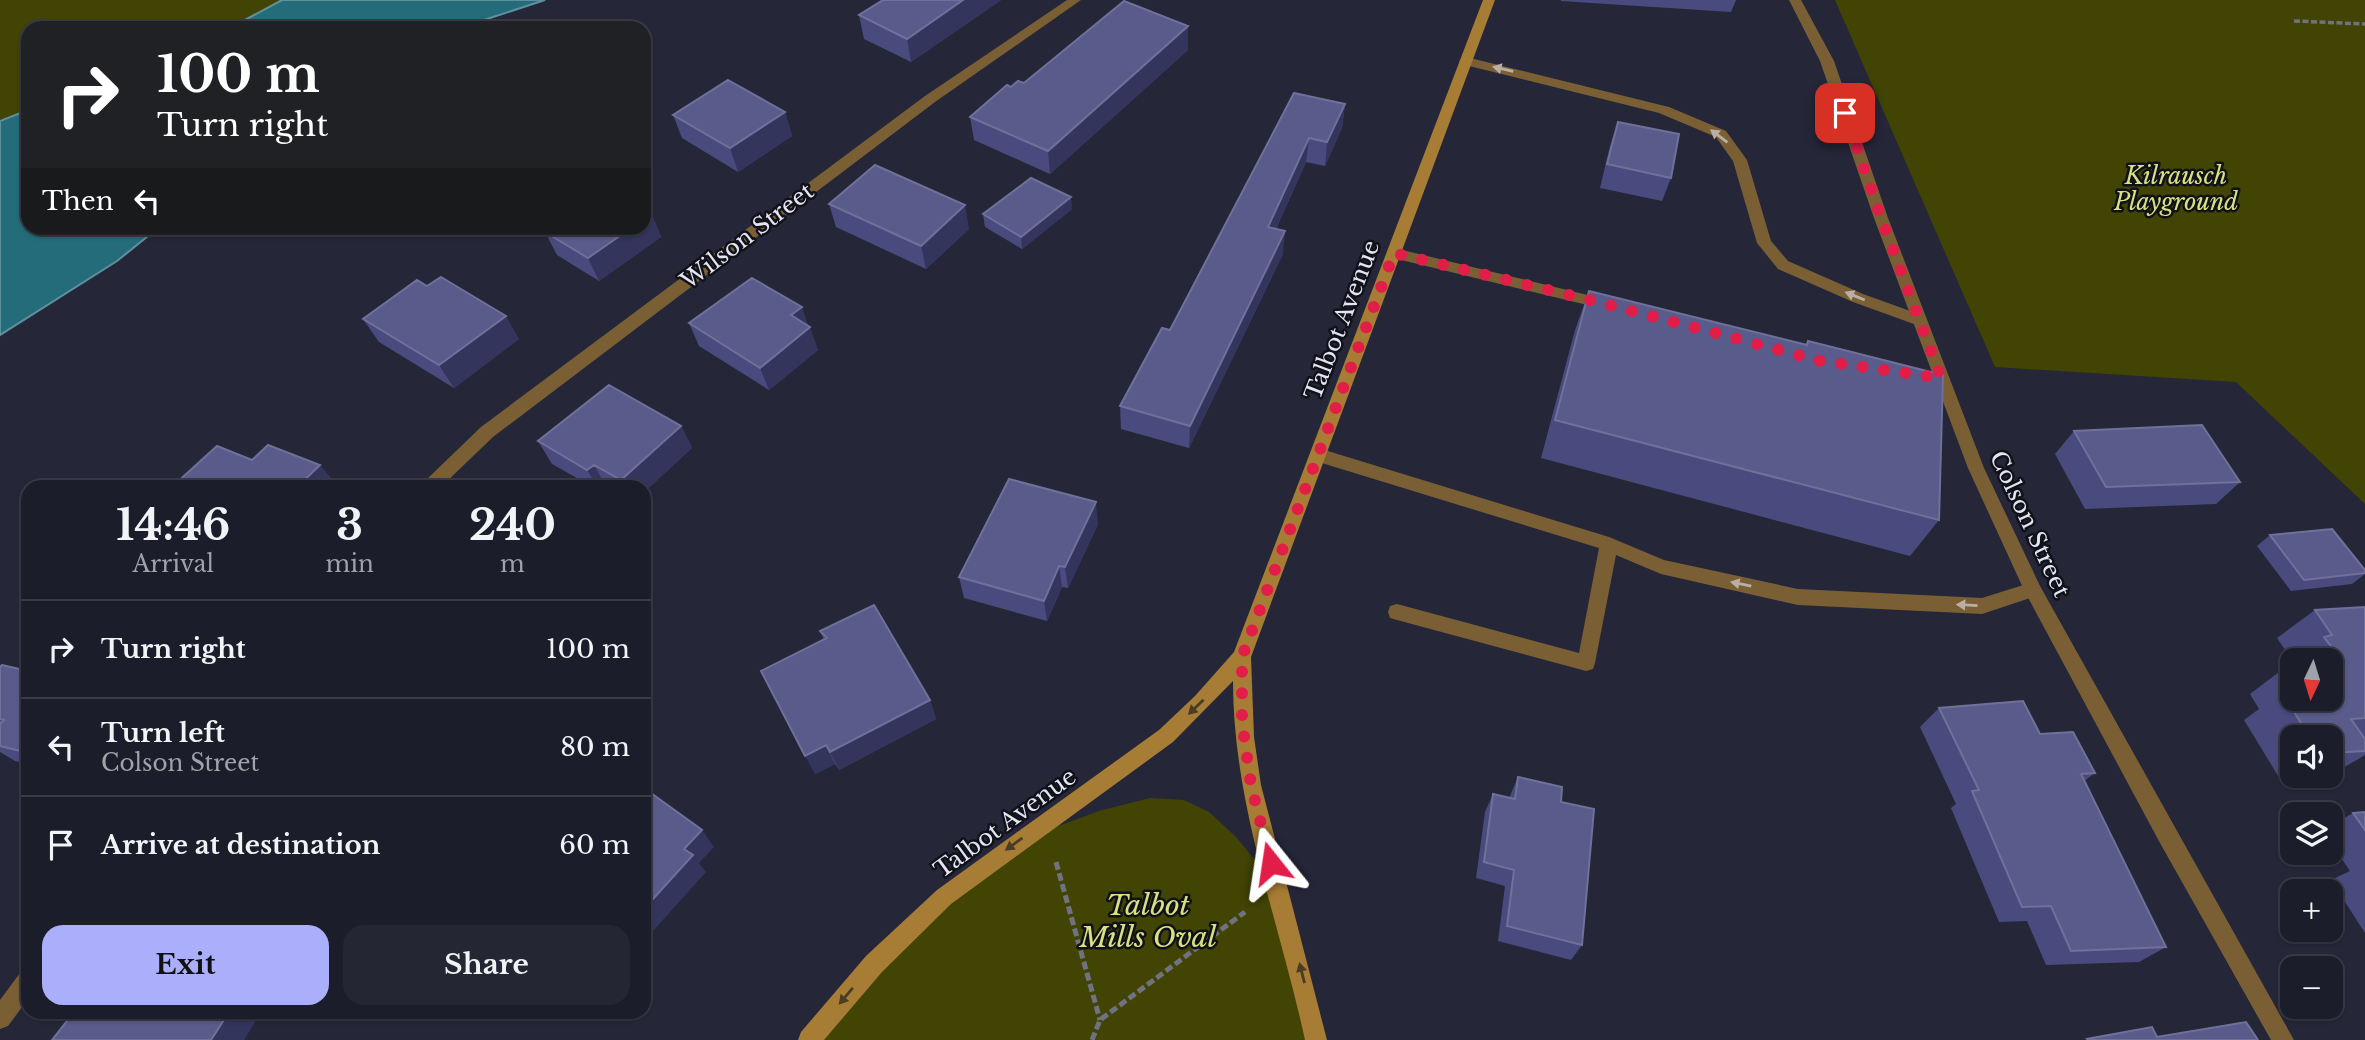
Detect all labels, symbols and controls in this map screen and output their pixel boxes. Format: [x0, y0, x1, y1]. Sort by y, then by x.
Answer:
text: 100 m [157, 44, 320, 105]
icon: right [42, 49, 133, 140]
one-way arrow [1492, 63, 1514, 74]
pin [1815, 83, 1875, 143]
icon: arrive [1826, 94, 1864, 132]
text: Turn right [157, 105, 328, 145]
one-way arrow [1709, 129, 1728, 143]
park label: Kilrausch Playground [2113, 162, 2238, 216]
street label: Wilson Street [674, 177, 819, 296]
icon: left [128, 182, 166, 220]
text: Then [42, 185, 114, 217]
street label: Talbot Avenue [1299, 236, 1385, 404]
one-way arrow [1845, 291, 1866, 302]
street label: Colson Street [1984, 446, 2076, 602]
text: 14:46 [116, 499, 230, 551]
text: 3 [336, 499, 363, 551]
text: 240 [469, 499, 556, 551]
text: Arrival [133, 550, 214, 578]
text: min [325, 550, 374, 578]
text: m [500, 550, 525, 578]
one-way arrow [1730, 579, 1752, 590]
one-way arrow [1955, 599, 1977, 610]
icon: right [42, 630, 80, 668]
text: Turn right [101, 633, 246, 665]
text: 100 m [546, 633, 630, 665]
north arrow [2280, 648, 2343, 710]
map controls [2280, 648, 2343, 1019]
one-way arrow [1188, 699, 1205, 715]
text: Turn left [101, 717, 225, 749]
button: sound [2280, 725, 2343, 788]
icon: left [42, 728, 80, 766]
text: 80 m [560, 731, 630, 763]
text: Colson Street [101, 749, 259, 777]
street label: Talbot Avenue [929, 762, 1081, 884]
button: layers [2280, 802, 2343, 865]
icon: arrive [42, 826, 80, 864]
position arrow [1234, 826, 1308, 900]
text: Arrive at destination [101, 829, 381, 861]
text: 60 m [559, 829, 630, 861]
one-way arrow [1006, 837, 1024, 852]
button: + [2280, 879, 2343, 942]
park label: Talbot Mills Oval [1078, 888, 1217, 955]
button: Exit [42, 925, 329, 1005]
button: Share [343, 925, 630, 1005]
button: − [2280, 956, 2343, 1019]
one-way arrow [1296, 962, 1307, 984]
one-way arrow [839, 988, 854, 1005]

